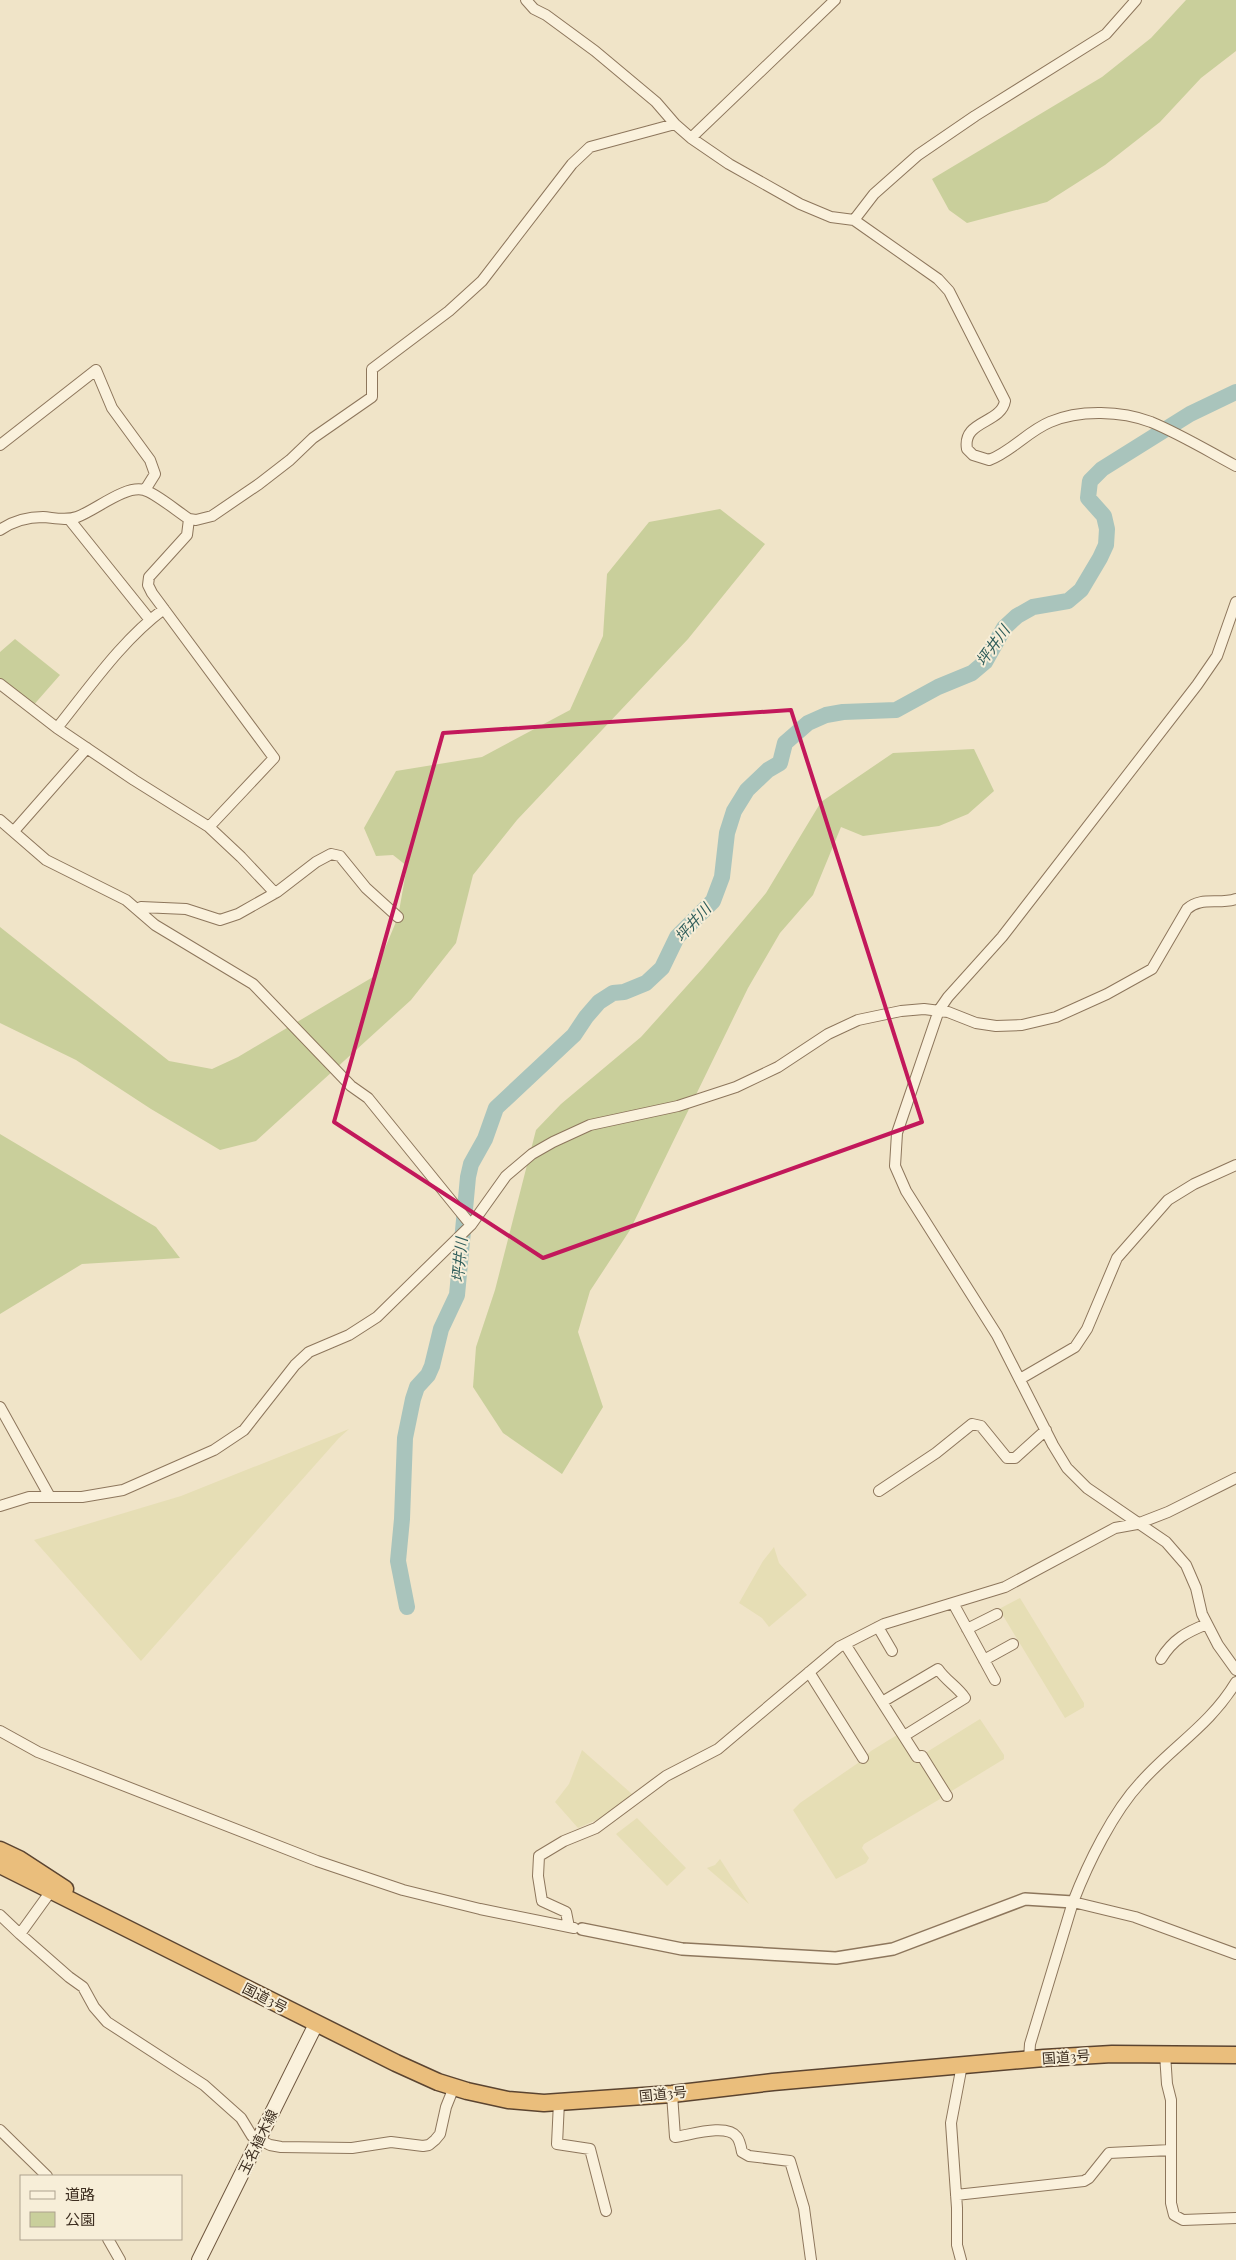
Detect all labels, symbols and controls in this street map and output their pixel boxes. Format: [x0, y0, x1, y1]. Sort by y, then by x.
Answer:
water label: 坪井川 [971, 620, 1015, 669]
water label: 坪井川 [670, 897, 716, 946]
water label: 坪井川 [447, 1235, 471, 1283]
street label: 国道3号 [239, 1978, 291, 2017]
street label: 国道3号 [1041, 2045, 1091, 2068]
street label: 国道3号 [638, 2082, 688, 2105]
street label: 玉名植木線 [234, 2106, 281, 2177]
legend [20, 2175, 182, 2240]
text: 道路 [65, 2184, 95, 2204]
text: 公園 [65, 2209, 95, 2229]

